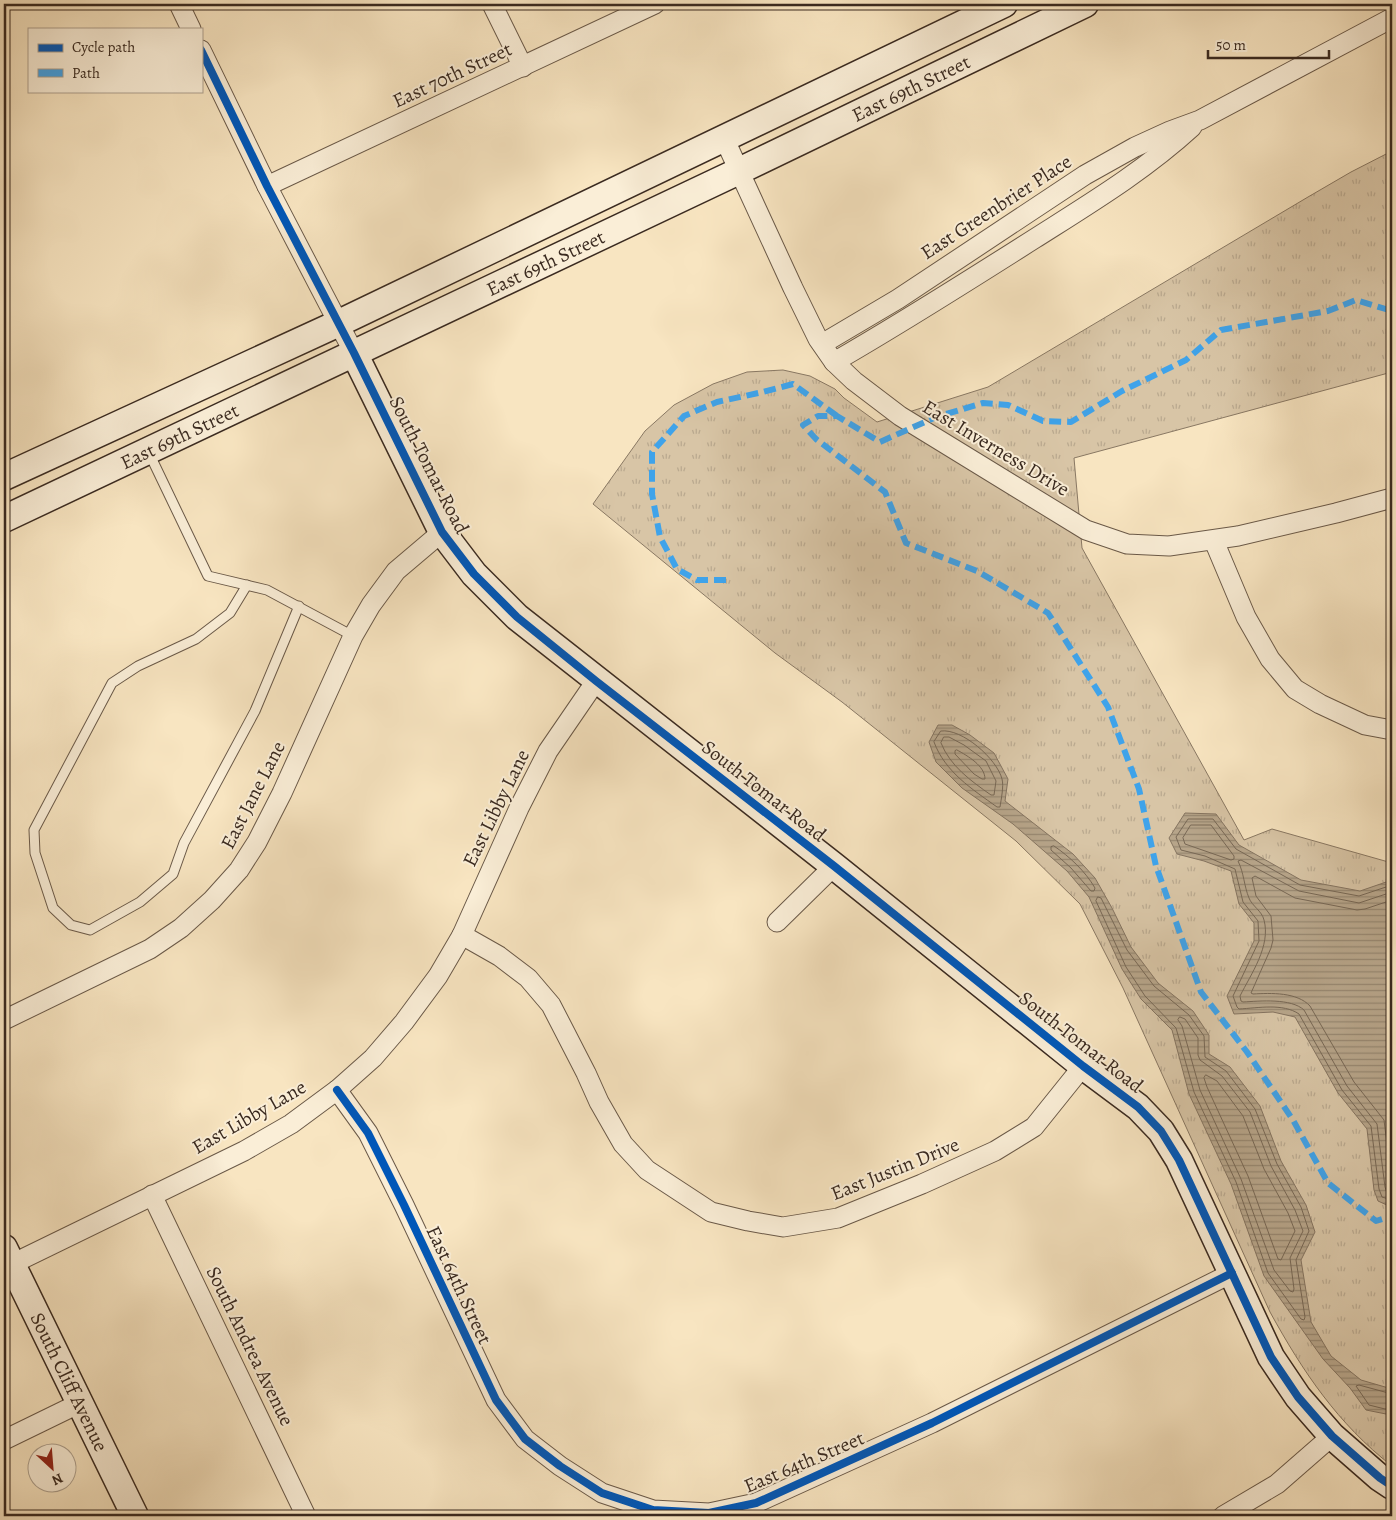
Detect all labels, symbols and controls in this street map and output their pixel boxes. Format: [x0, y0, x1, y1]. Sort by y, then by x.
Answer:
legend [28, 28, 202, 92]
scale bar [1208, 28, 1330, 60]
street label: East 70th Street [388, 35, 516, 114]
text: 50 m [1216, 35, 1246, 55]
text: Cycle path [72, 37, 135, 57]
street label: East 69th Street [847, 48, 975, 128]
text: Path [72, 63, 100, 83]
street label: East Greenbrier Place [915, 148, 1077, 266]
street label: East 69th Street [482, 223, 609, 302]
street label: South Tomar Road [383, 392, 475, 539]
street label: East Inverness Drive [917, 393, 1075, 503]
street label: East 69th Street [116, 396, 243, 476]
street label: South Tomar Road [696, 734, 832, 848]
street label: East Jane Lane [214, 736, 292, 854]
street label: East Libby Lane [456, 745, 536, 871]
street label: South Tomar Road [1013, 985, 1149, 1099]
street label: East Libby Lane [187, 1073, 311, 1161]
street label: East Justin Drive [827, 1131, 963, 1207]
street label: East 64th Street [420, 1221, 498, 1349]
street label: South Andrea Avenue [200, 1262, 300, 1430]
street label: South Cliff Avenue [24, 1308, 115, 1456]
street label: East 64th Street [740, 1424, 869, 1499]
north arrow [28, 1442, 78, 1492]
text: N [49, 1468, 66, 1490]

